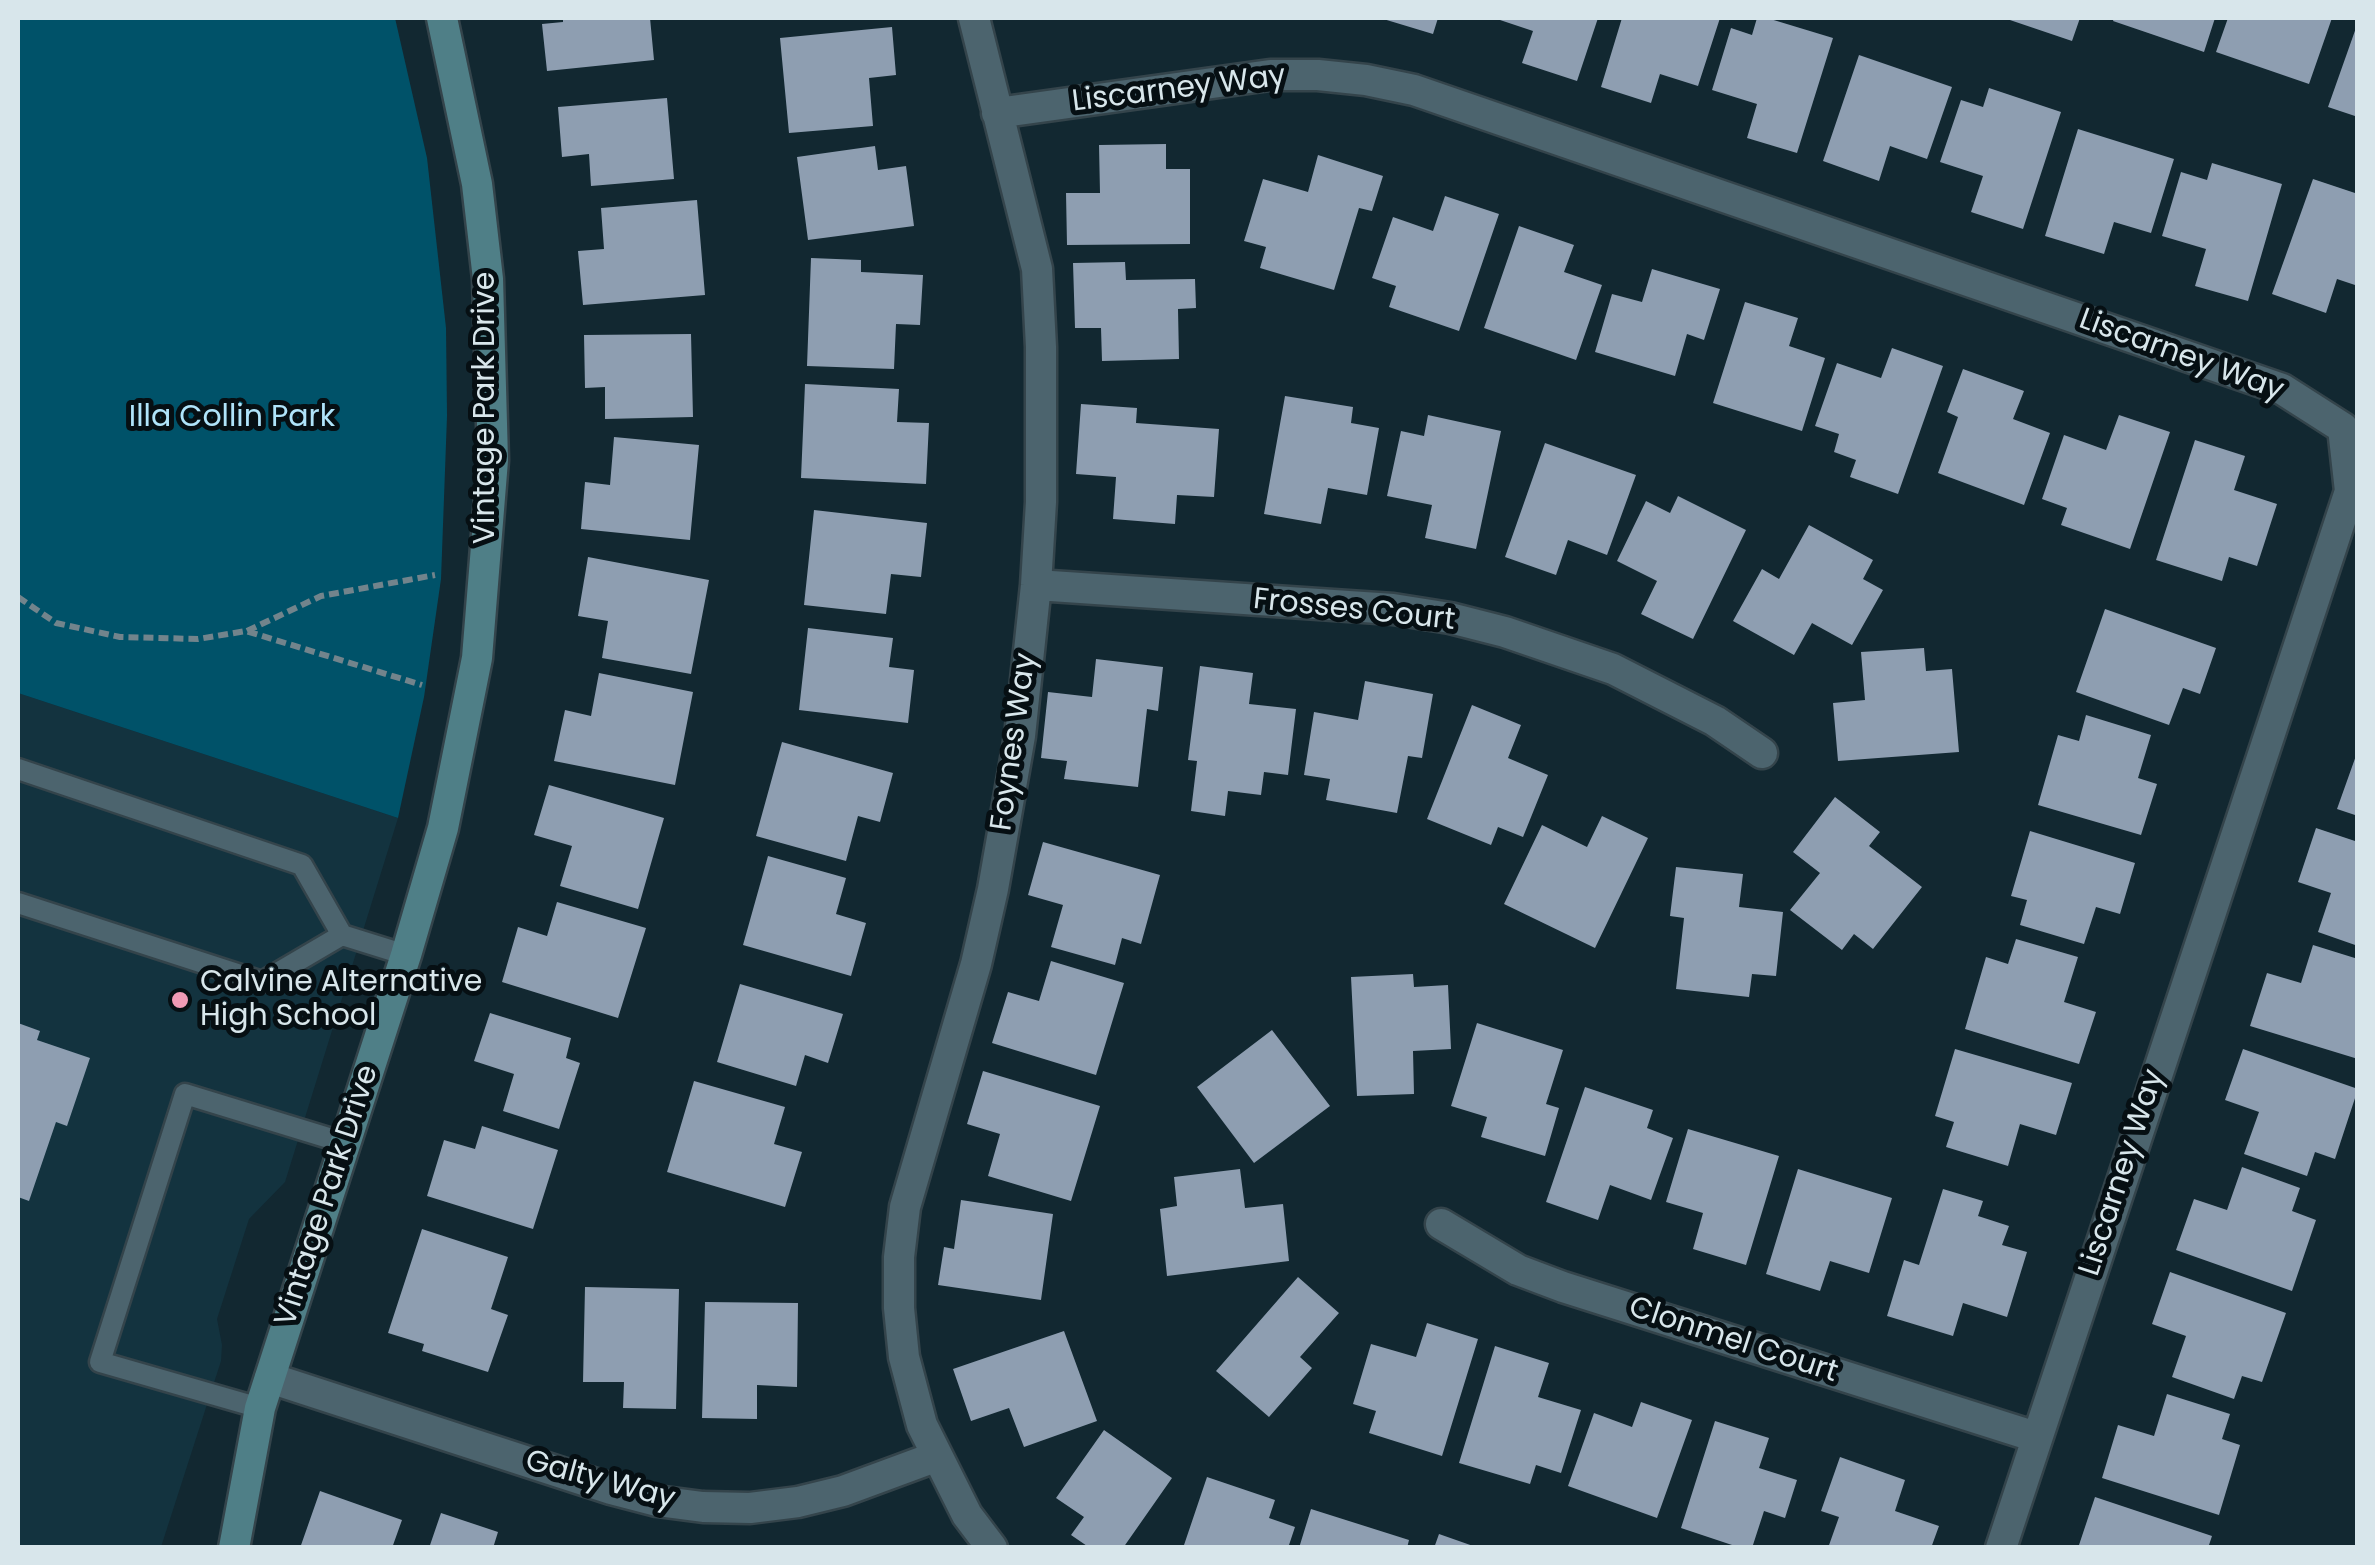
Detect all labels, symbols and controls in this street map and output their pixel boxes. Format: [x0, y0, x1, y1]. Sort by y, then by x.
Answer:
street label: Liscarney Way [1070, 59, 1288, 121]
street label: Vintage Park Drive [468, 272, 504, 544]
street label: Liscarney Way [2074, 302, 2288, 410]
park label: Illa Collin Park [129, 400, 335, 436]
street label: Frosses Court [1251, 583, 1457, 639]
street label: Foynes Way [985, 651, 1045, 833]
place label: Calvine Alternative High School [200, 965, 482, 1036]
marker: Calvine Alternative High School [169, 989, 191, 1011]
street label: Vintage Park Drive [269, 1061, 387, 1331]
street label: Liscarney Way [2073, 1065, 2173, 1281]
street label: Clonmel Court [1624, 1290, 1842, 1392]
street label: Galty Way [521, 1444, 679, 1518]

